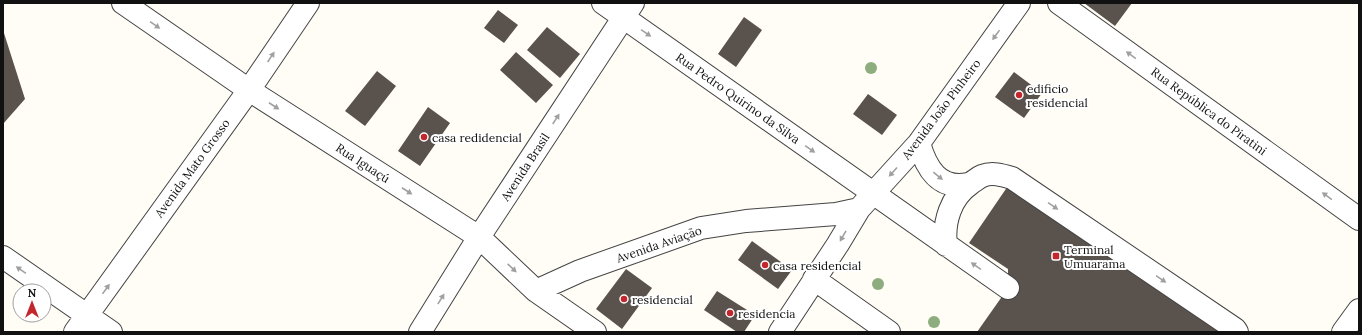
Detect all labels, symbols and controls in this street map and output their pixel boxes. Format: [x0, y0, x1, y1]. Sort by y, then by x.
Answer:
one-way arrow [150, 21, 160, 29]
one-way arrow [641, 29, 652, 37]
one-way arrow [992, 29, 1000, 40]
street label: Rua Pedro Quirino da Silva [673, 49, 803, 147]
one-way arrow [1126, 51, 1136, 59]
one-way arrow [267, 52, 275, 63]
street label: Avenida João Pinheiro [898, 56, 984, 163]
street label: Rua República do Piratini [1148, 64, 1270, 158]
place label: edificio residencial [1027, 81, 1088, 110]
marker: edificio residencial [1014, 90, 1024, 100]
one-way arrow [268, 103, 280, 110]
one-way arrow [552, 114, 560, 124]
street label: Avenida Mato Grosso [151, 116, 233, 221]
place label: casa redidencial [432, 130, 522, 145]
street label: Avenida Brasil [497, 130, 552, 205]
marker: casa redidencial [419, 132, 429, 142]
street label: Rua Iguaçú [333, 140, 393, 186]
one-way arrow [805, 145, 815, 153]
one-way arrow [888, 167, 898, 177]
one-way arrow [932, 172, 943, 181]
one-way arrow [401, 188, 413, 195]
one-way arrow [1322, 192, 1333, 200]
one-way arrow [1048, 202, 1059, 210]
street label: Avenida Aviação [613, 222, 704, 266]
one-way arrow [839, 230, 846, 242]
place label: Terminal Umuarama [1064, 242, 1125, 271]
marker: Terminal Umuarama [1051, 251, 1061, 261]
place label: casa residencial [773, 258, 861, 273]
marker: casa residencial [760, 260, 770, 270]
one-way arrow [971, 262, 981, 270]
one-way arrow [507, 263, 517, 273]
one-way arrow [16, 266, 27, 274]
one-way arrow [1156, 275, 1166, 283]
north arrow [12, 283, 52, 323]
one-way arrow [102, 284, 110, 294]
text: N [28, 286, 37, 300]
place label: residencial [632, 292, 693, 307]
one-way arrow [437, 293, 444, 305]
marker: residencial [619, 294, 629, 304]
place label: residencia [738, 306, 795, 321]
marker: residencia [725, 308, 735, 318]

